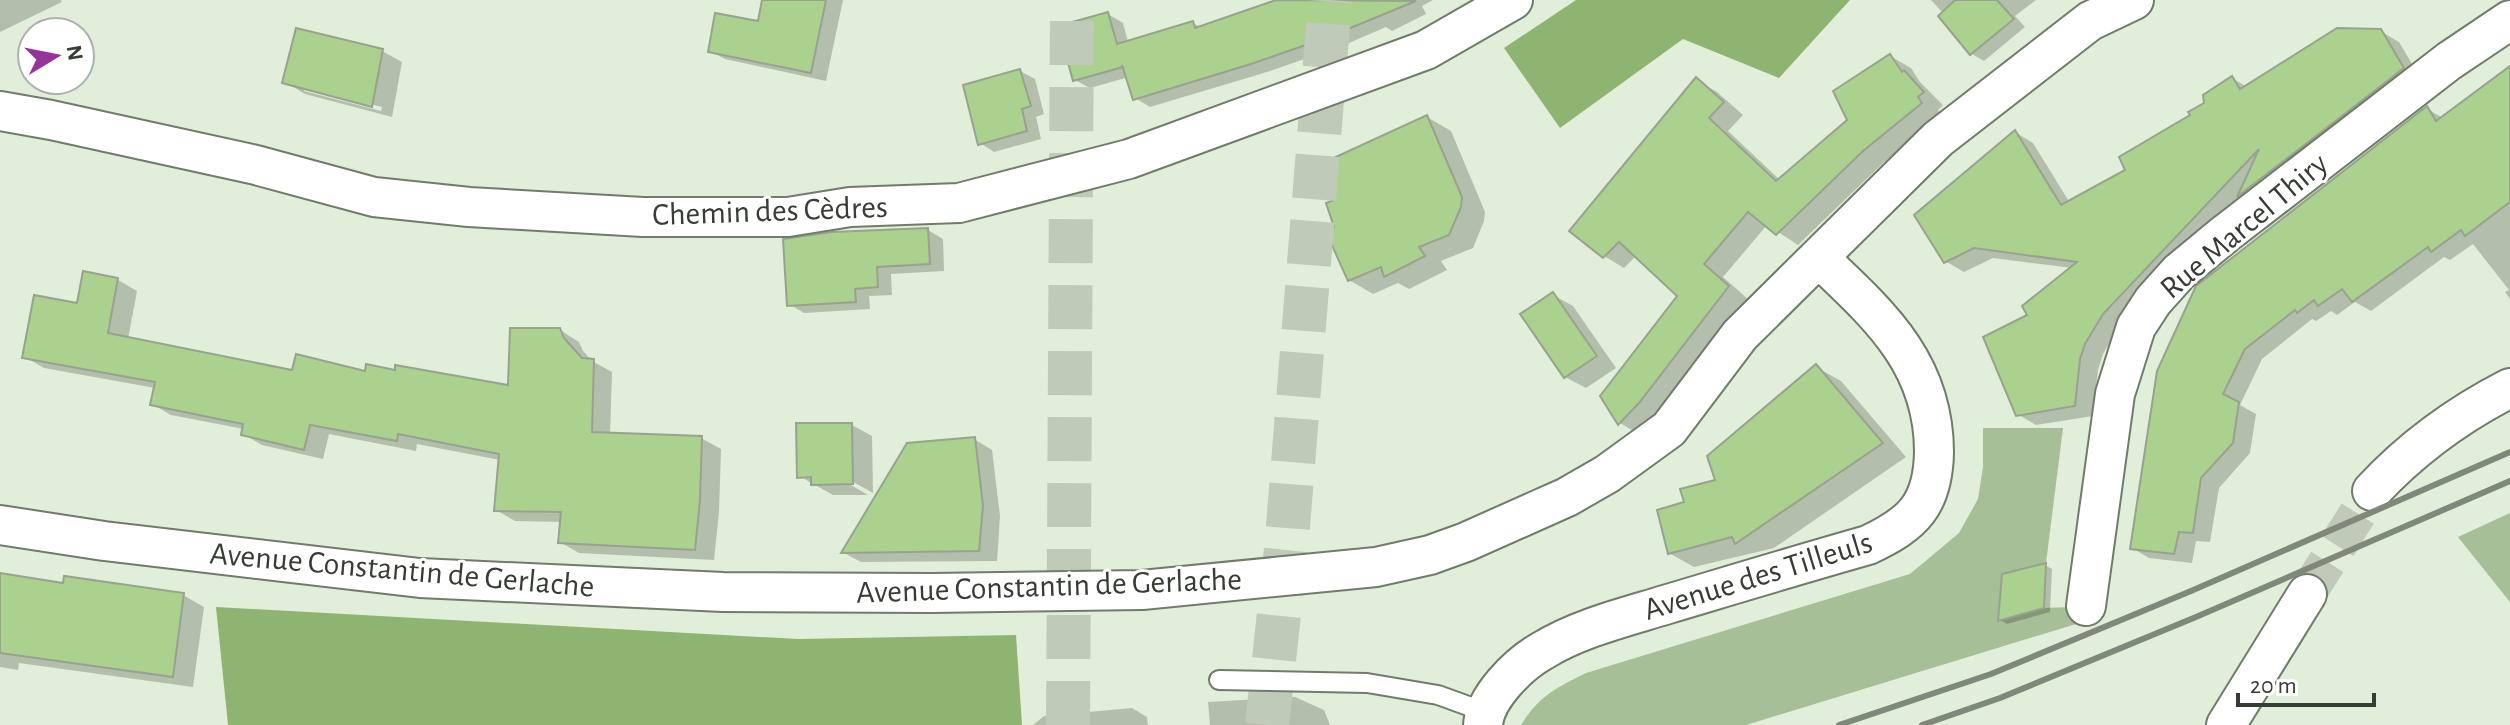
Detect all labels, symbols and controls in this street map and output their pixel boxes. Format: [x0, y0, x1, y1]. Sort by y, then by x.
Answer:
north arrow [16, 16, 96, 96]
text: N [63, 43, 87, 62]
street label: Rue Marcel Thiry [2154, 147, 2334, 305]
street label: Chemin des Cèdres [652, 191, 888, 231]
street label: Avenue des Tilleuls [1640, 526, 1876, 626]
street label: Avenue Constantin de Gerlache [208, 537, 596, 603]
street label: Avenue Constantin de Gerlache [856, 563, 1242, 609]
scale bar [2238, 657, 2374, 707]
text: 20 m [2250, 674, 2297, 698]

